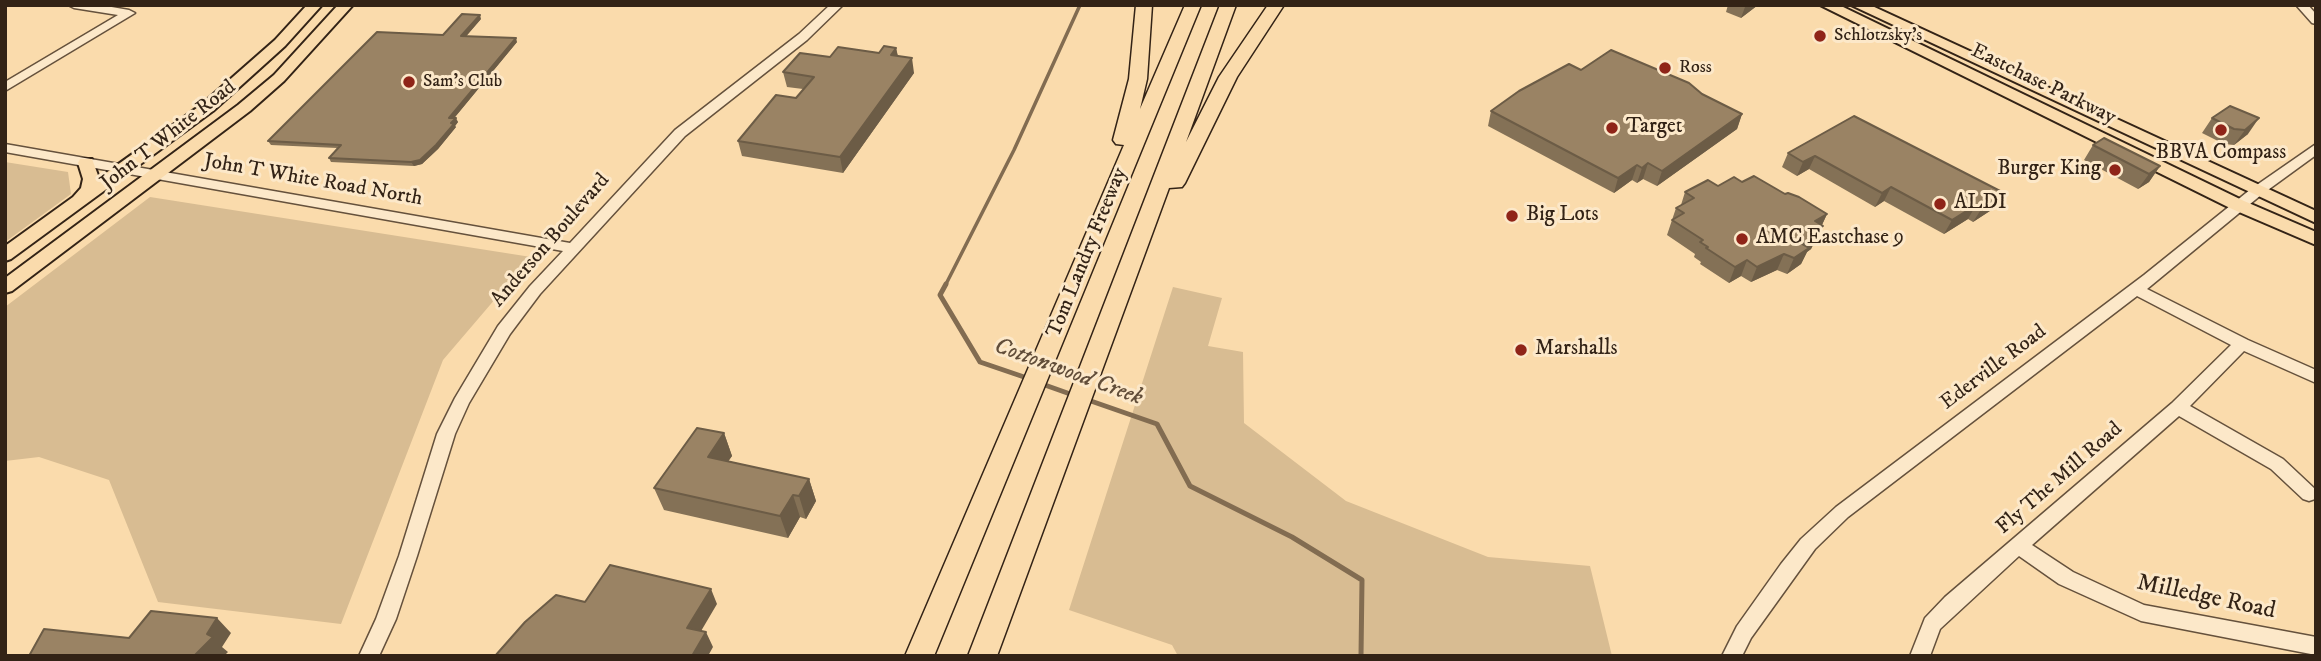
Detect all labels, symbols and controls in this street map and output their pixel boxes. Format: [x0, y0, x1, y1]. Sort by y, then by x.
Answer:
place label: Schlotzsky's [1834, 25, 1922, 47]
marker: Schlotzsky's [1812, 28, 1828, 44]
street label: Eastchase Parkway [1966, 39, 2120, 131]
place label: Ross [1679, 57, 1712, 79]
marker: Ross [1657, 60, 1673, 76]
place label: Sam's Club [423, 71, 502, 93]
marker: Sam's Club [401, 74, 417, 90]
street label: John T White Road [96, 75, 242, 197]
place label: Target [1626, 115, 1682, 141]
marker: Target [1604, 120, 1620, 136]
marker: BBVA Compass [2213, 122, 2229, 138]
place label: BBVA Compass [2156, 141, 2286, 167]
street label: John T White Road North [202, 149, 424, 213]
place label: Burger King [1997, 157, 2101, 183]
marker: Burger King [2107, 162, 2123, 178]
street label: Tom Landry Freeway [1042, 164, 1134, 342]
street label: Anderson Boulevard [486, 169, 616, 313]
place label: ALDI [1954, 191, 2007, 217]
marker: ALDI [1932, 196, 1948, 212]
place label: Big Lots [1526, 203, 1598, 229]
marker: Big Lots [1504, 208, 1520, 224]
place label: AMC Eastchase 9 [1756, 226, 1904, 252]
marker: AMC Eastchase 9 [1734, 231, 1750, 247]
street label: Ederville Road [1936, 320, 2052, 416]
water label: Cottonwood Creek [990, 333, 1146, 413]
place label: Marshalls [1535, 337, 1618, 363]
marker: Marshalls [1513, 342, 1529, 358]
street label: Fly The Mill Road [1992, 417, 2128, 541]
street label: Milledge Road [2134, 569, 2278, 627]

